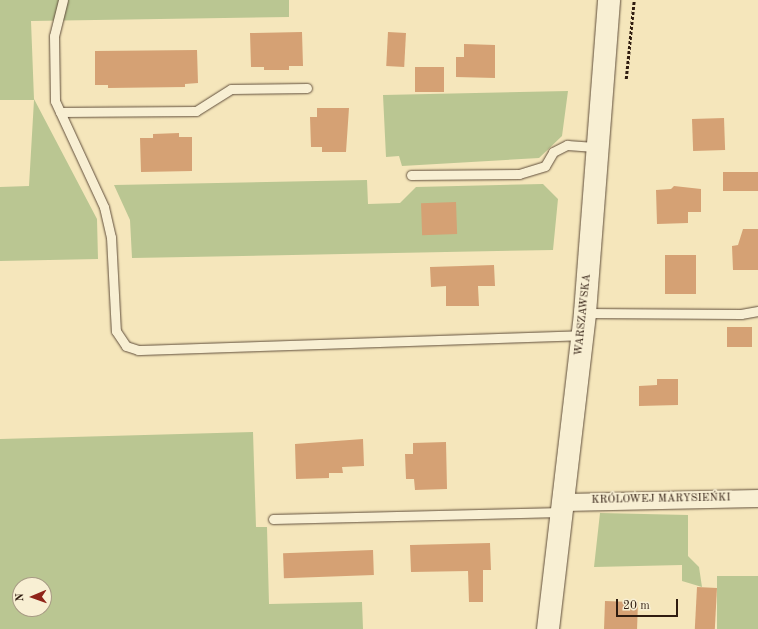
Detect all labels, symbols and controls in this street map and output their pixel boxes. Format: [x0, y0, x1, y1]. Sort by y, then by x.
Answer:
street label: WARSZAWSKA [573, 273, 595, 357]
street label: KRÓLOWEJ MARYSIEŃKI [591, 492, 731, 508]
north arrow [12, 577, 52, 617]
scale bar [618, 591, 680, 617]
text: N [15, 593, 26, 602]
text: 20 m [623, 600, 650, 612]

